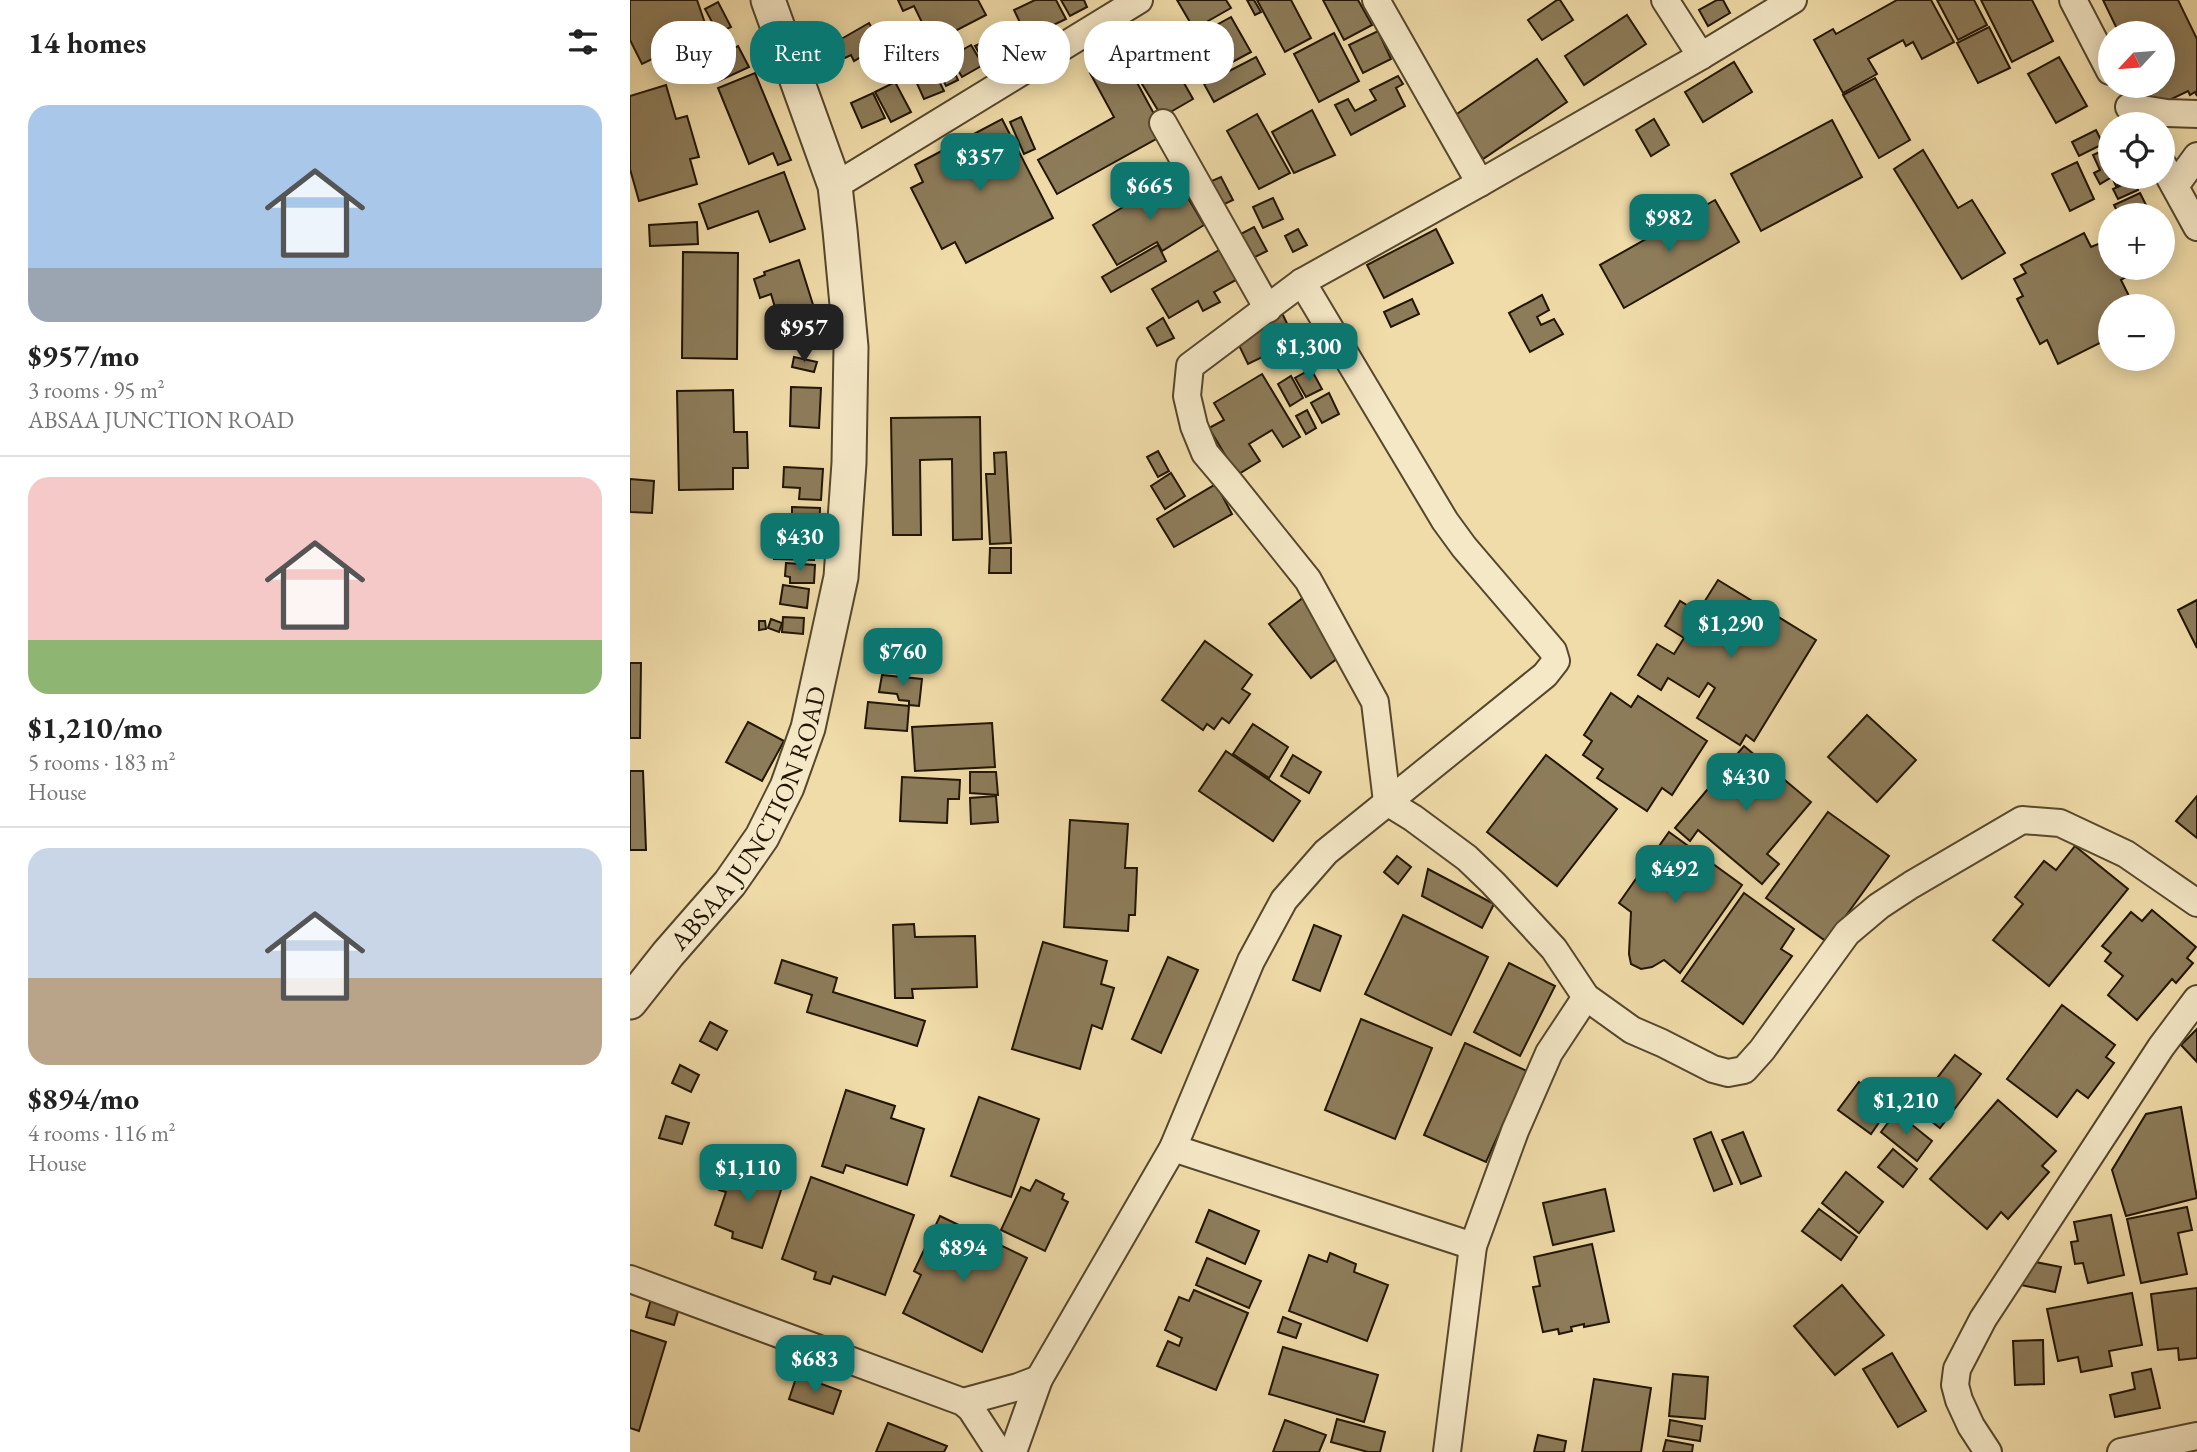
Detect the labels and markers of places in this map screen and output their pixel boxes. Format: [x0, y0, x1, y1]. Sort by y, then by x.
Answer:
pin: $357 [939, 134, 1021, 193]
pin: $665 [1109, 162, 1191, 222]
pin: $982 [1628, 194, 1710, 254]
pin: $957 [763, 304, 845, 364]
pin: $1,300 [1252, 324, 1366, 383]
pin: $430 [759, 514, 841, 573]
pin: $1,290 [1674, 600, 1788, 660]
pin: $760 [862, 628, 944, 688]
pin: $430 [1705, 754, 1787, 813]
pin: $492 [1634, 846, 1716, 905]
pin: $1,210 [1849, 1078, 1963, 1137]
pin: $1,110 [691, 1144, 805, 1204]
pin: $894 [922, 1224, 1004, 1284]
pin: $683 [774, 1336, 856, 1395]

